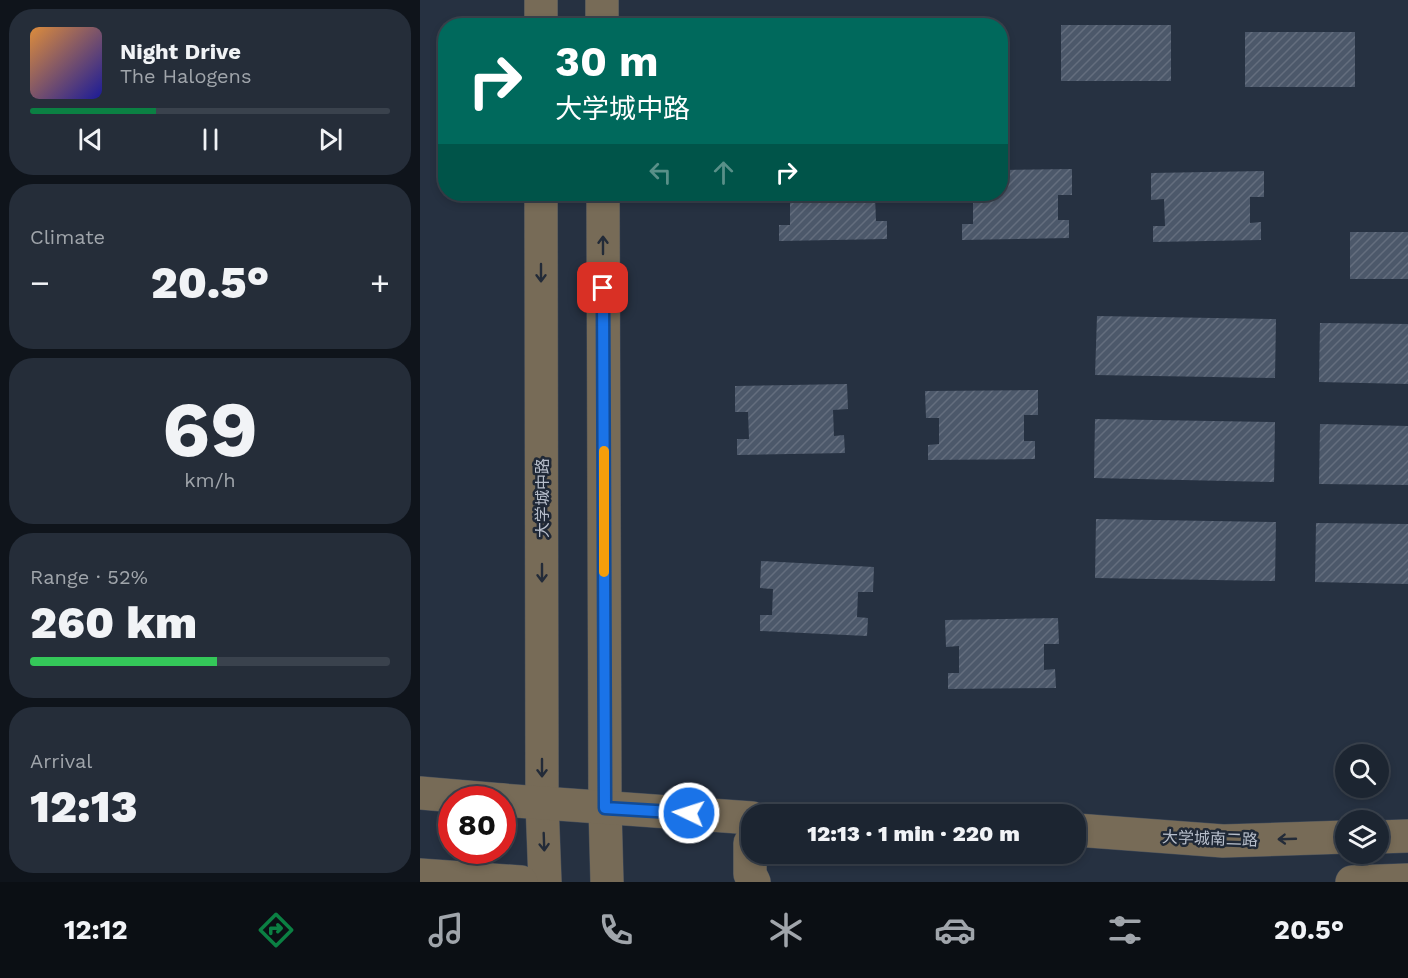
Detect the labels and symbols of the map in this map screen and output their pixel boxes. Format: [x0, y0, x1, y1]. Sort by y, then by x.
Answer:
one-way arrow [597, 236, 609, 256]
one-way arrow [535, 262, 547, 282]
pin [577, 262, 628, 313]
street label: 大学城中路 [533, 458, 552, 538]
one-way arrow [536, 562, 548, 582]
one-way arrow [536, 757, 548, 777]
position arrow [657, 781, 721, 845]
speed limit sign: 80 [438, 786, 516, 864]
street label: 大学城南二路 [1162, 827, 1258, 850]
one-way arrow [538, 832, 549, 852]
one-way arrow [1278, 833, 1298, 845]

